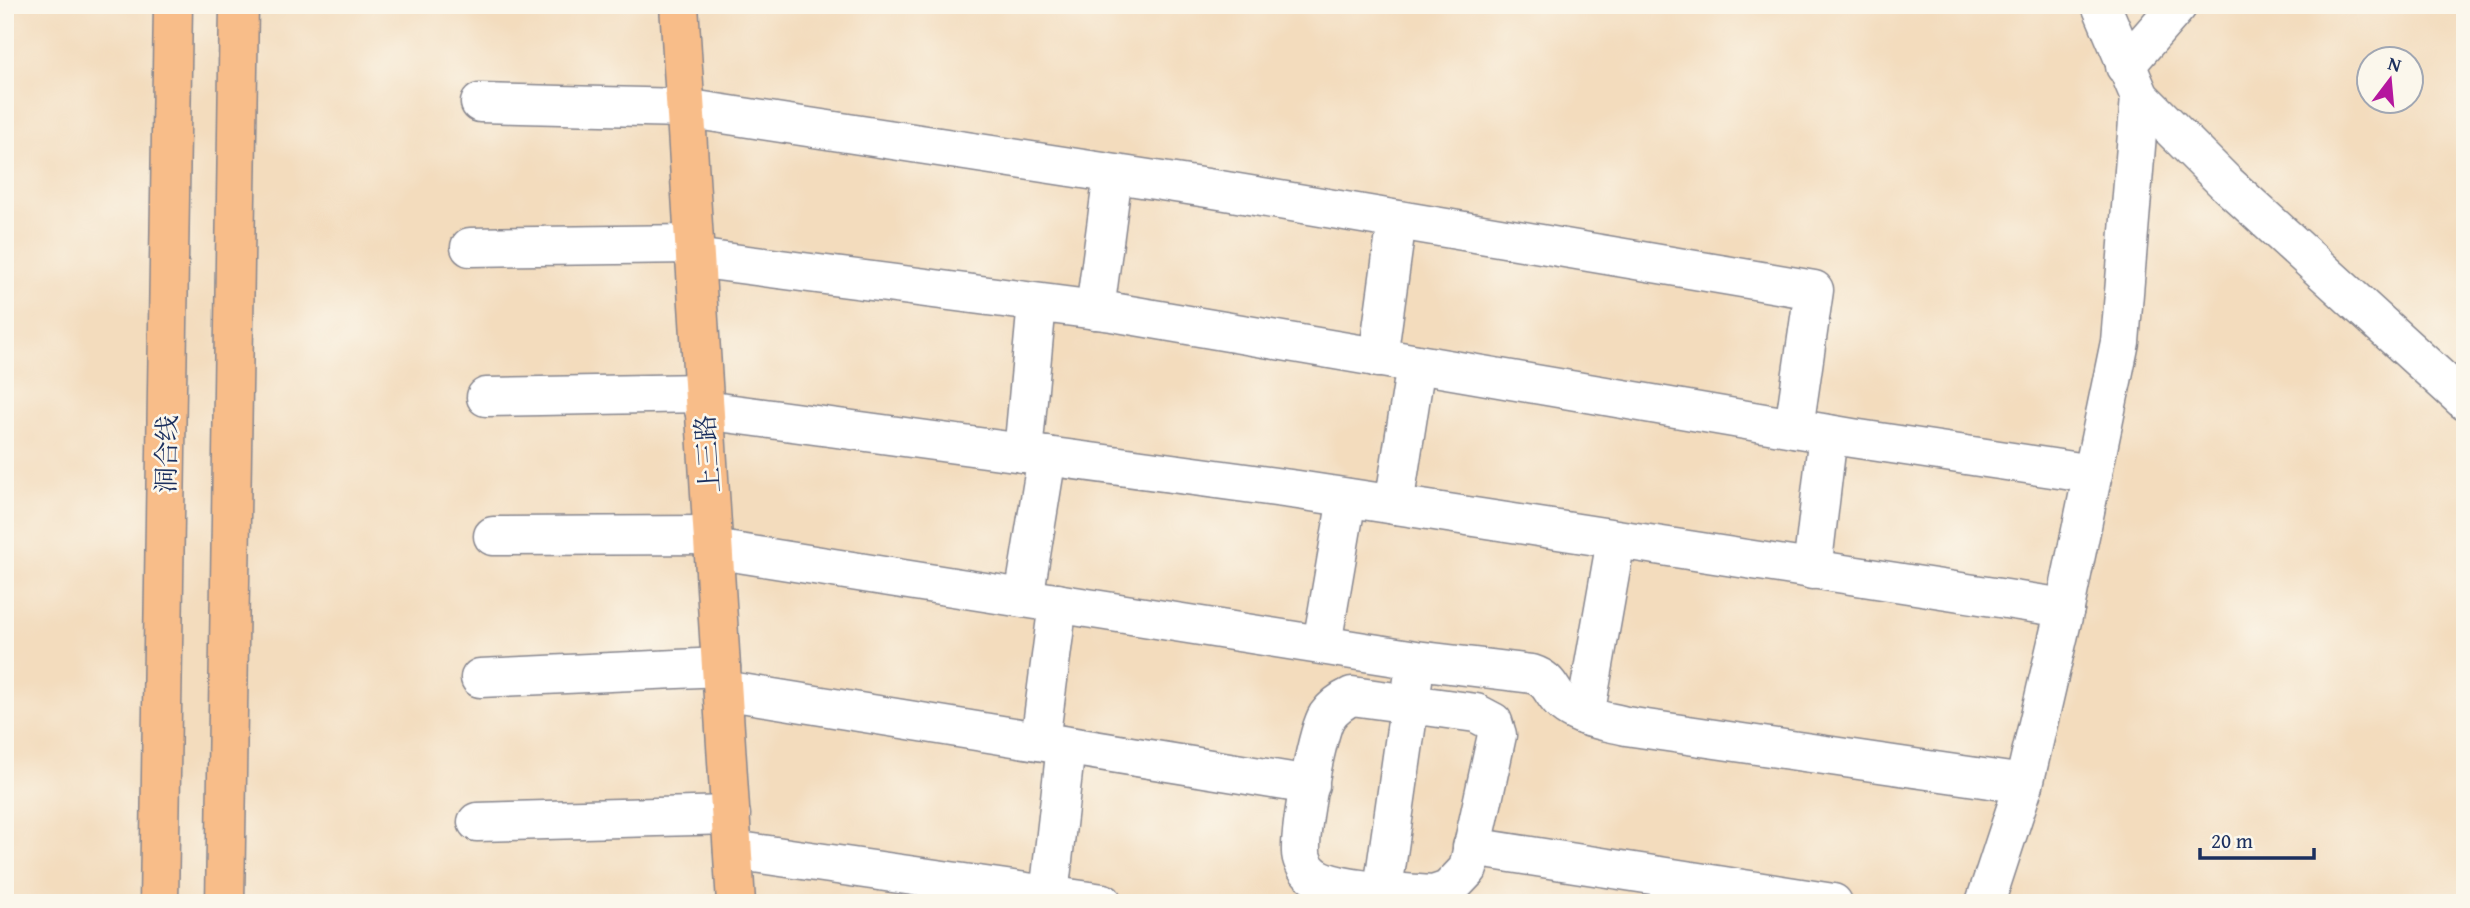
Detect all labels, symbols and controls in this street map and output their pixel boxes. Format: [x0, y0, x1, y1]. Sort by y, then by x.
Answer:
north arrow [2354, 46, 2424, 116]
text: N [2385, 48, 2405, 79]
street label: 上三路 [685, 414, 729, 494]
street label: 洞合线 [146, 415, 186, 493]
scale bar [2200, 817, 2314, 861]
text: 20 m [2211, 825, 2253, 856]

